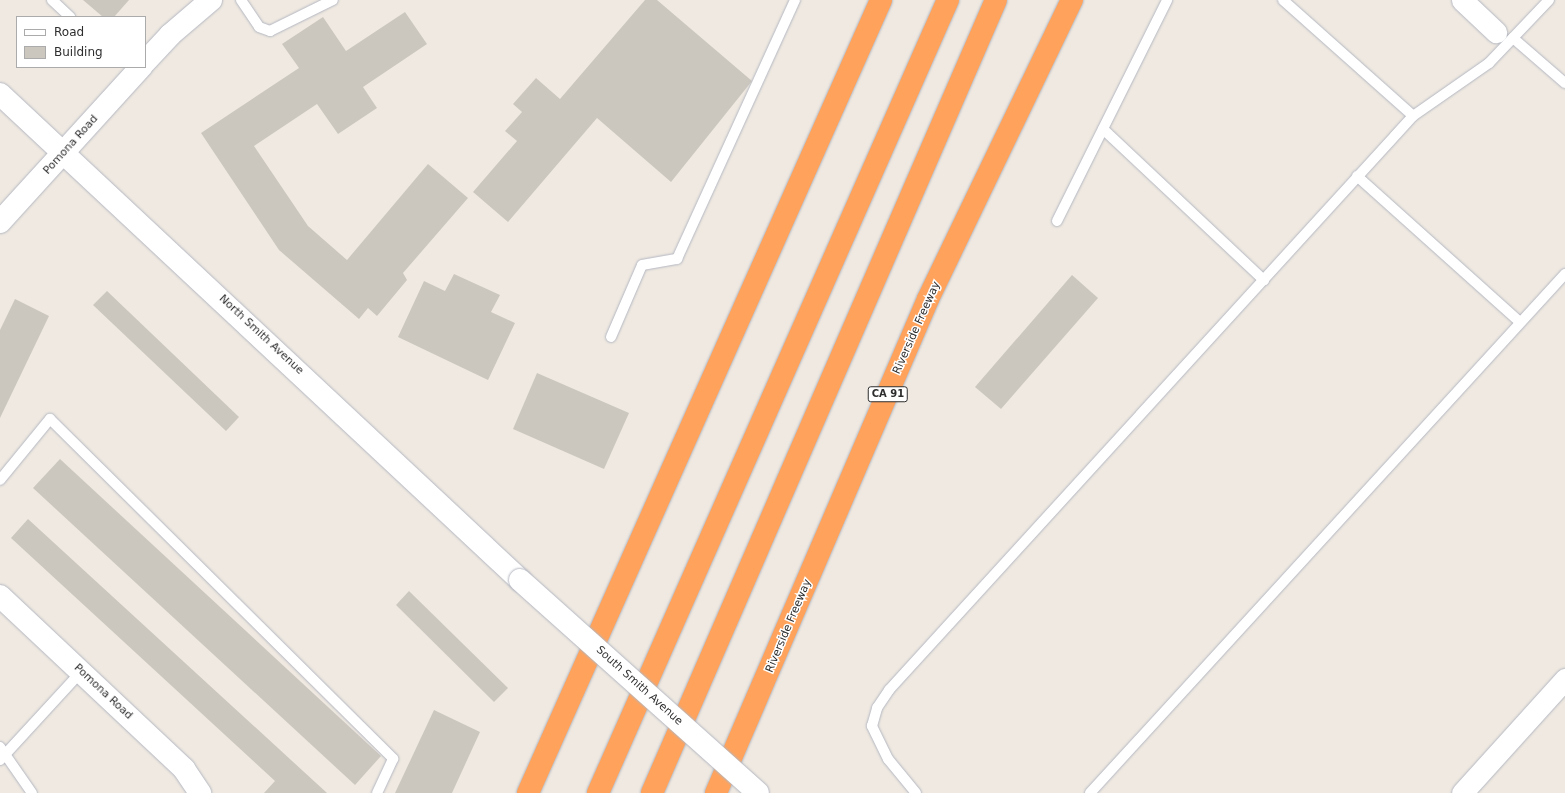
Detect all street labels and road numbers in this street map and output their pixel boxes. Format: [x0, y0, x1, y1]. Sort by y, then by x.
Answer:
street label: Pomona Road [41, 113, 101, 177]
street label: Riverside Freeway [891, 280, 943, 376]
street label: North Smith Avenue [216, 292, 306, 378]
road number: CA 91 [867, 386, 909, 402]
street label: Riverside Freeway [763, 577, 815, 675]
street label: South Smith Avenue [593, 644, 685, 728]
street label: Pomona Road [71, 662, 135, 722]

